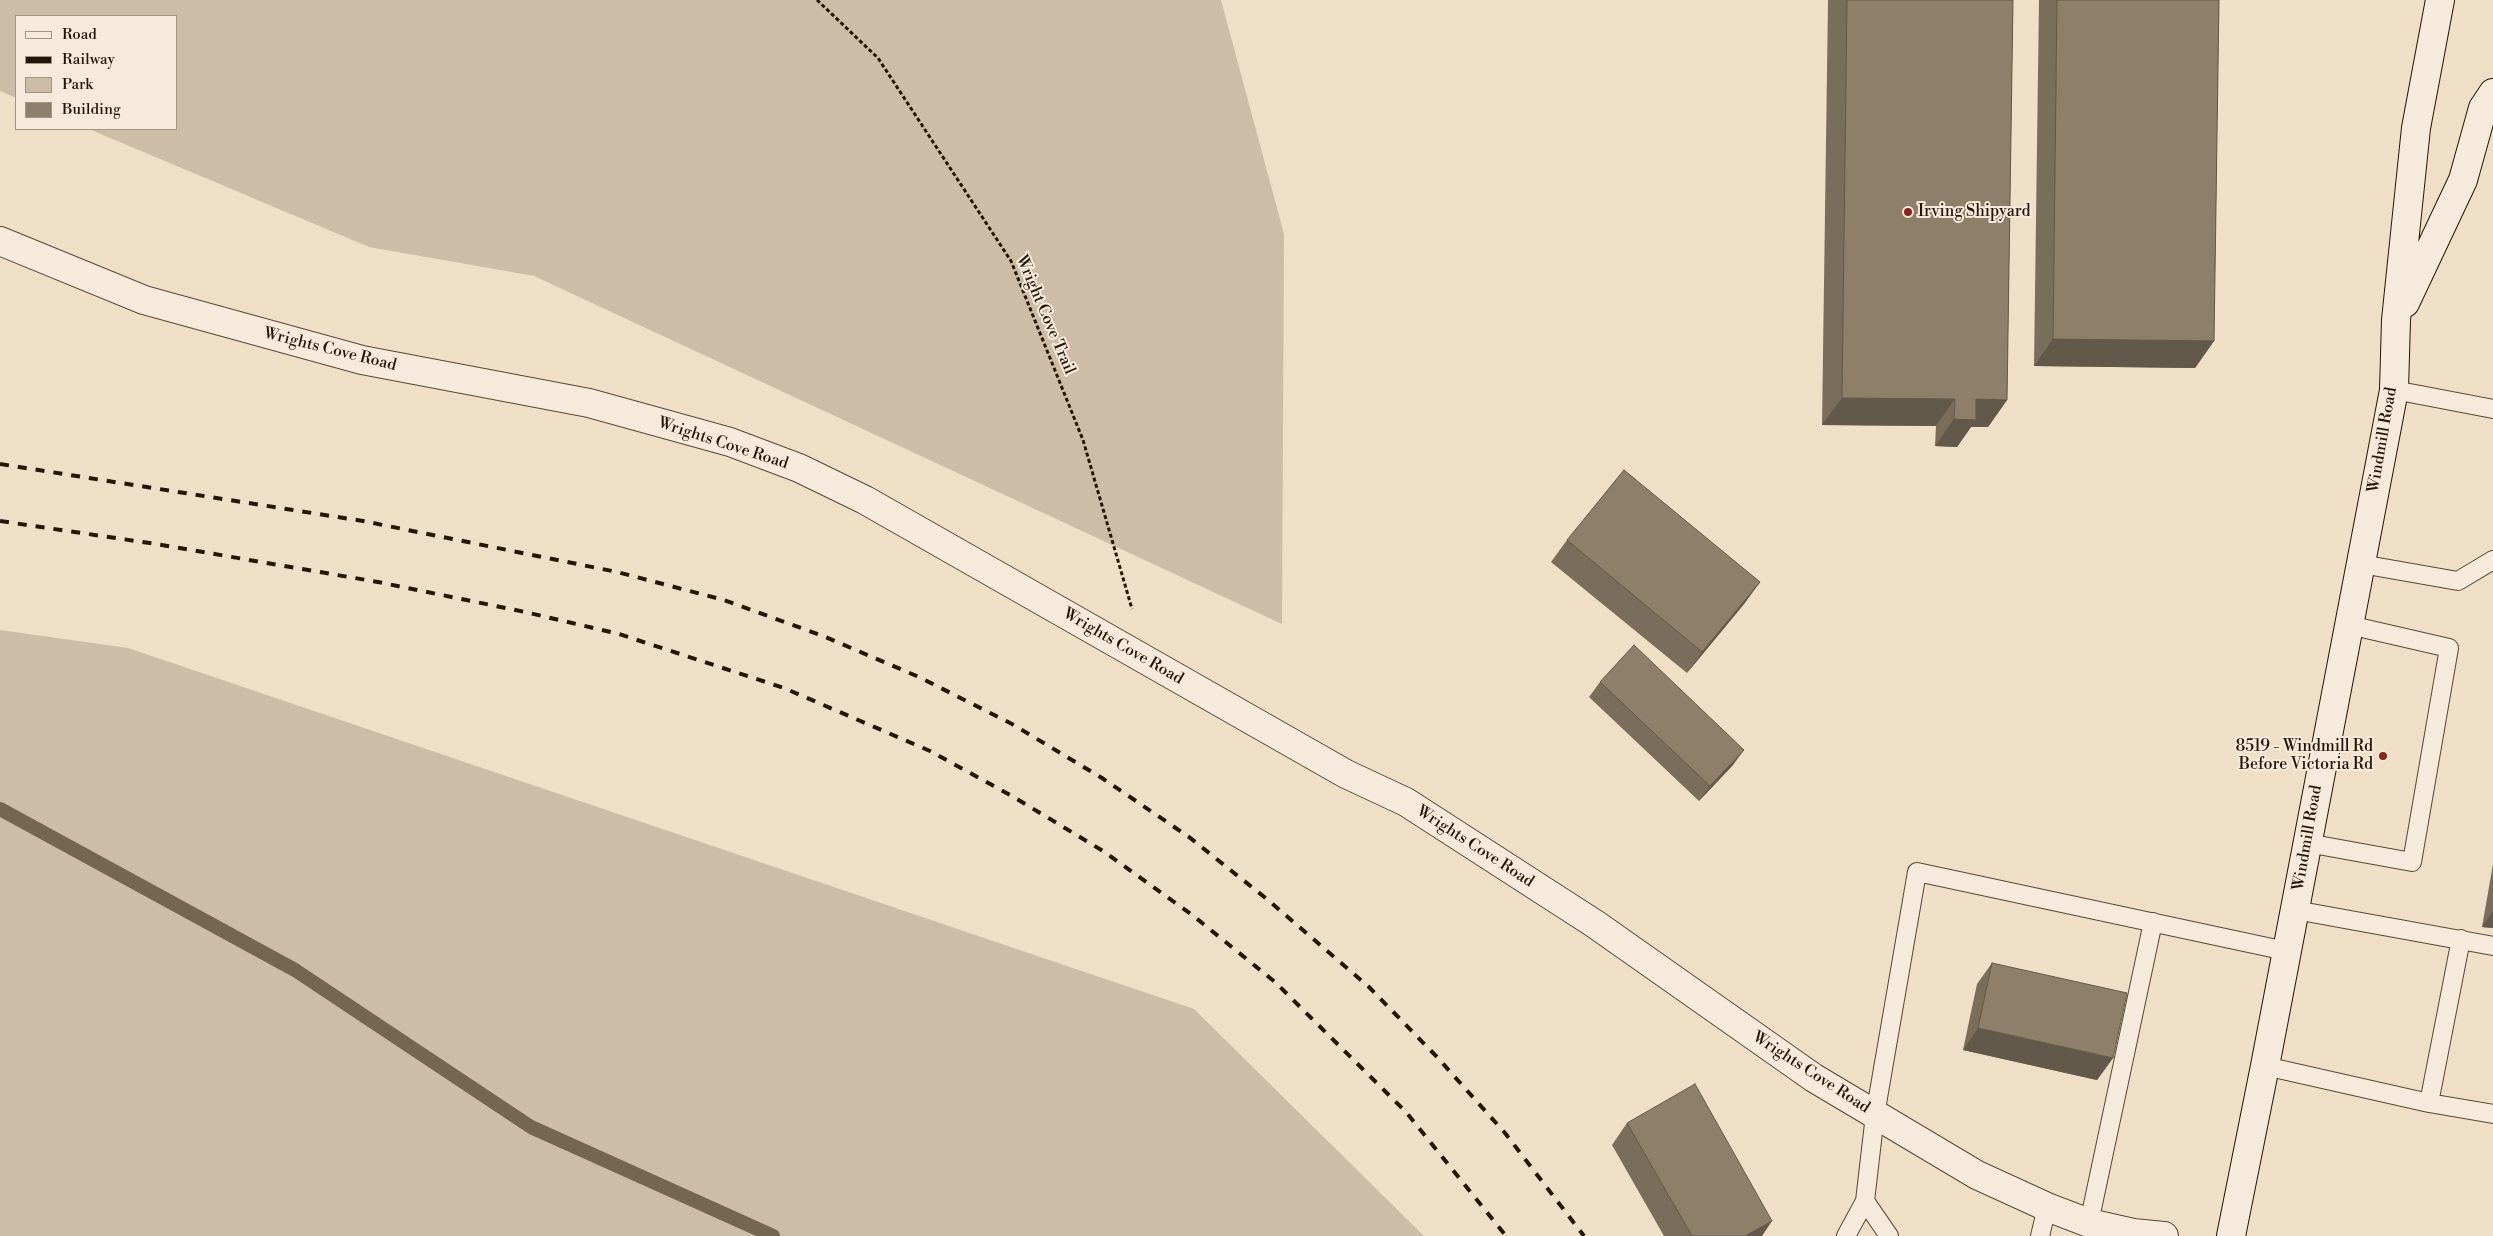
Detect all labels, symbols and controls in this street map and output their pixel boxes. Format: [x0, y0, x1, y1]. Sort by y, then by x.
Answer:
legend [15, 15, 178, 130]
text: Road [62, 25, 97, 44]
text: Railway [62, 50, 115, 69]
text: Park [62, 75, 93, 94]
text: Building [62, 100, 121, 119]
place label: Irving Shipyard [1918, 202, 2031, 222]
marker: Irving Shipyard [1902, 206, 1914, 218]
street label: Wright Cove Trail [1011, 253, 1079, 377]
street label: Wrights Cove Road [262, 324, 398, 376]
street label: Windmill Road [2364, 386, 2402, 494]
street label: Wrights Cove Road [655, 414, 791, 474]
street label: Wrights Cove Road [1059, 605, 1187, 689]
place label: 8519 - Windmill Rd Before Victoria Rd [2235, 737, 2373, 775]
marker: 8519 - Windmill Rd Before Victoria Rd [2377, 750, 2389, 762]
street label: Windmill Road [2289, 784, 2327, 892]
street label: Wrights Cove Road [1413, 802, 1537, 892]
street label: Wrights Cove Road [1749, 1028, 1873, 1118]

